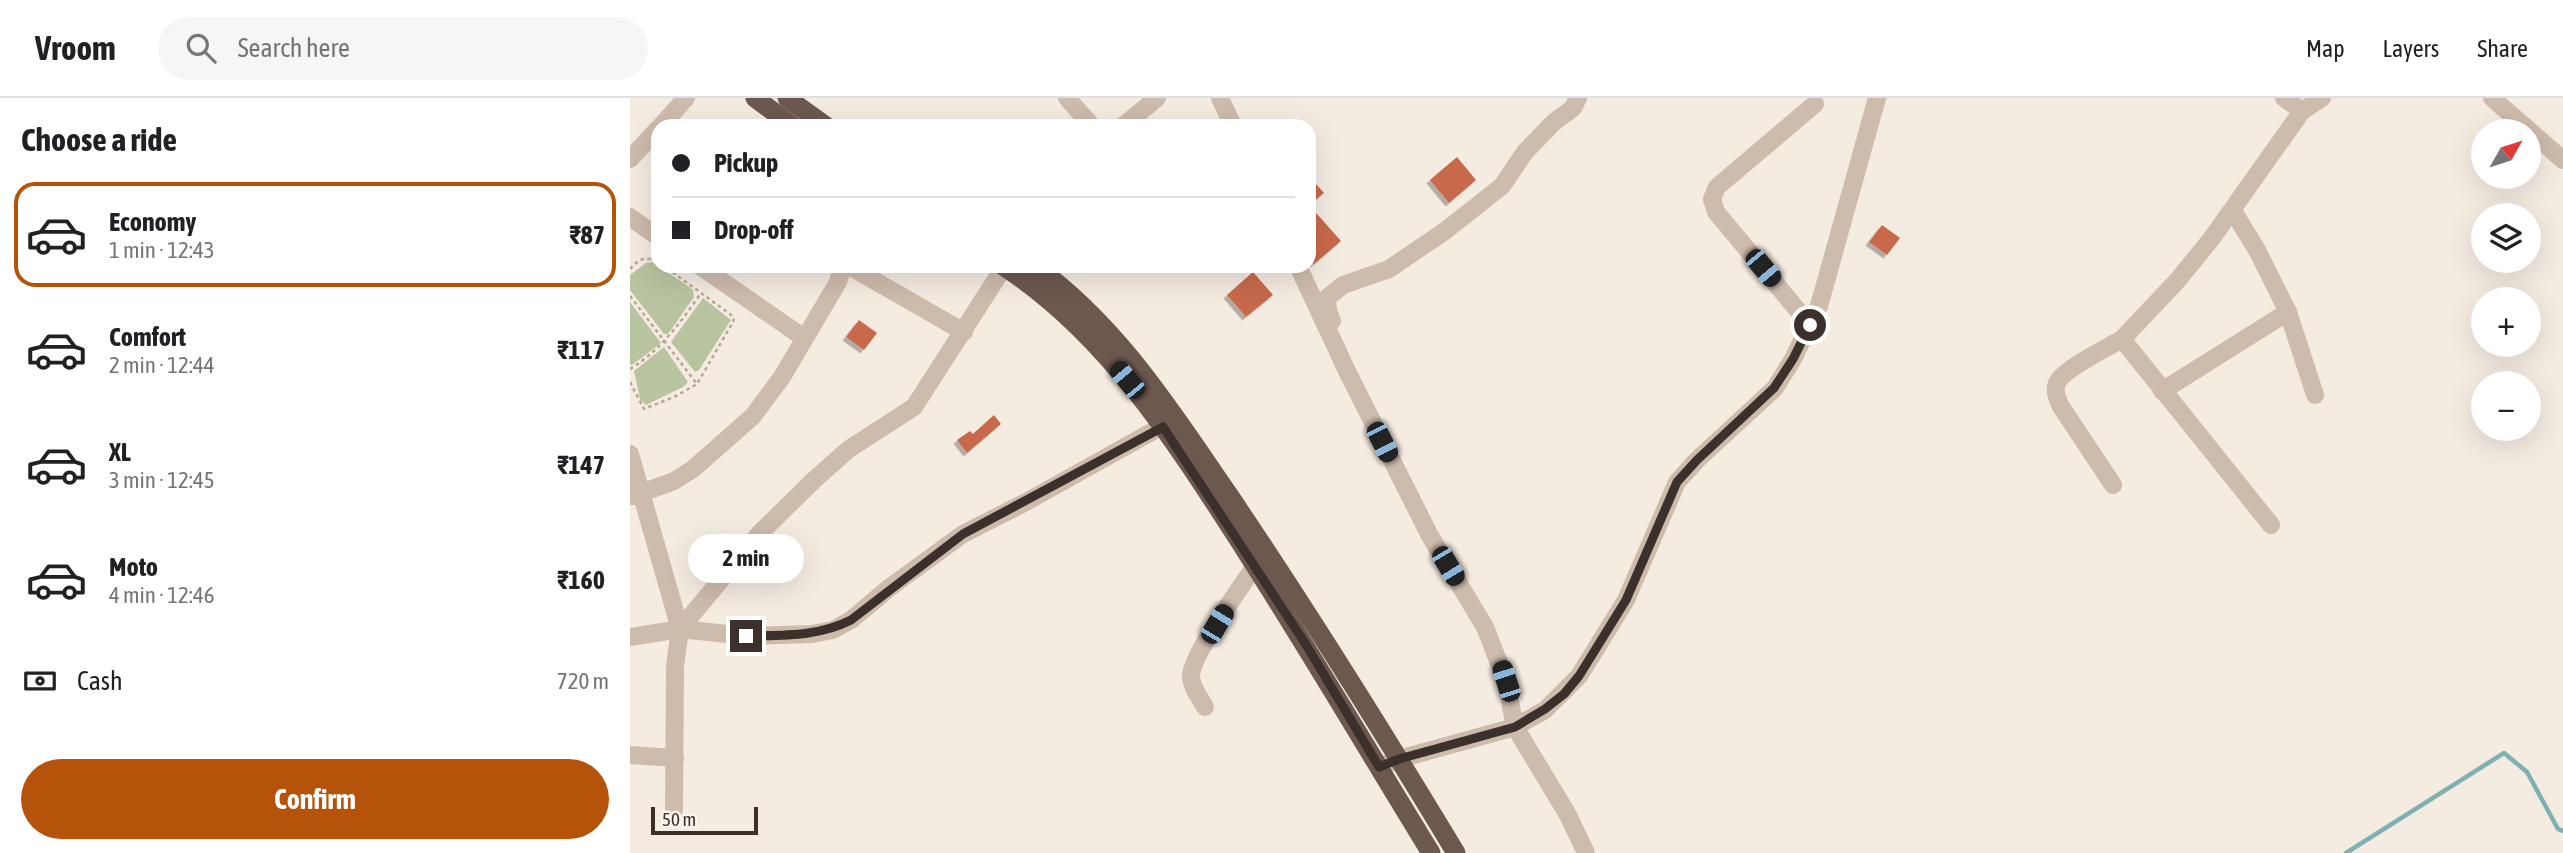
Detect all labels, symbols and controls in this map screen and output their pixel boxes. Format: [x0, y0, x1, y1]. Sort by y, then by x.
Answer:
search box [158, 17, 648, 80]
text: Vroom [35, 29, 116, 67]
icon: search [182, 29, 220, 67]
text: Search here [238, 33, 350, 63]
text: Map [2306, 35, 2345, 62]
text: Layers [2383, 35, 2439, 62]
text: Share [2477, 35, 2528, 62]
north arrow [2471, 119, 2541, 189]
map controls [2471, 119, 2541, 441]
text: Choose a ride [21, 121, 177, 158]
text: Pickup [714, 148, 778, 178]
icon: car [25, 203, 88, 266]
button: layers [2471, 203, 2541, 273]
text: Economy [109, 207, 196, 237]
text: Drop-off [714, 215, 794, 245]
text: ₹87 [569, 220, 605, 250]
text: 1 min · 12:43 [109, 237, 215, 263]
car [1742, 245, 1785, 291]
button: + [2471, 287, 2541, 357]
route start [1794, 309, 1826, 341]
icon: car [25, 318, 88, 381]
text: Comfort [109, 322, 186, 352]
text: ₹117 [557, 335, 605, 365]
text: 2 min · 12:44 [109, 352, 215, 378]
car [1106, 357, 1149, 403]
button: − [2471, 371, 2541, 441]
car [1364, 419, 1401, 465]
icon: car [25, 433, 88, 496]
text: XL [109, 437, 131, 467]
text: ₹147 [557, 450, 605, 480]
text: 3 min · 12:45 [109, 467, 215, 493]
callout: 2 min [688, 534, 804, 584]
car [1429, 543, 1468, 589]
text: 2 min [723, 545, 769, 571]
icon: car [25, 548, 88, 611]
text: Moto [109, 552, 158, 582]
text: ₹160 [557, 565, 605, 595]
text: 4 min · 12:46 [109, 582, 215, 608]
car [1198, 601, 1237, 647]
route end [730, 620, 762, 652]
car [1490, 658, 1523, 704]
icon: cash [21, 662, 59, 700]
text: Cash [77, 666, 123, 696]
text: 720 m [557, 668, 609, 694]
button: Confirm [21, 759, 609, 839]
scale bar [651, 804, 758, 836]
text: 50 m [662, 808, 696, 830]

